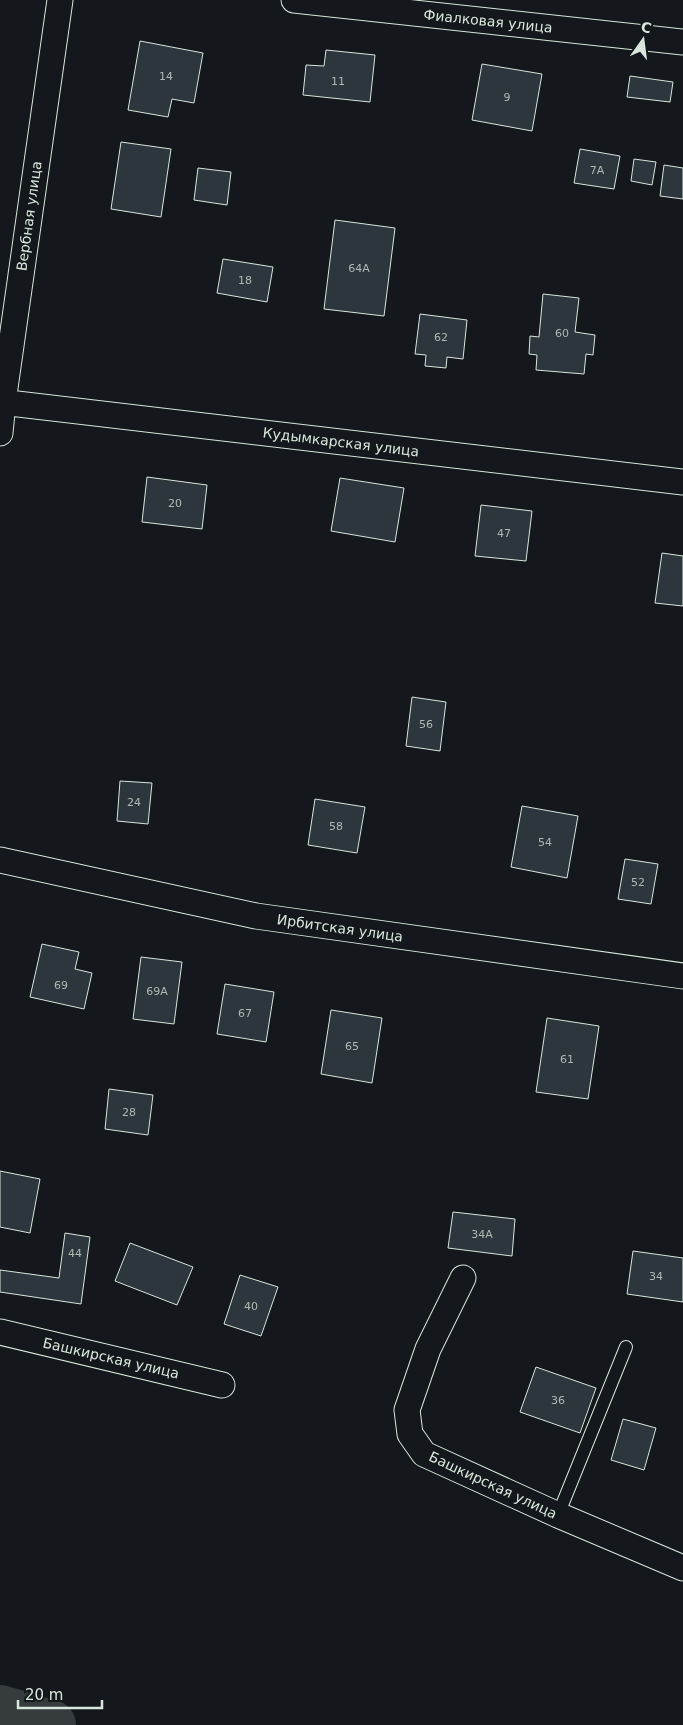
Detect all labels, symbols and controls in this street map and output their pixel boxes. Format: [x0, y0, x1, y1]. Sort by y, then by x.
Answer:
street label: Фиалковая улица [423, 6, 553, 36]
north arrow [618, 15, 668, 65]
text: С [639, 18, 653, 36]
house number: 14 [159, 70, 173, 83]
house number: 11 [331, 75, 345, 88]
house number: 9 [504, 91, 511, 104]
street label: Вербная улица [13, 160, 45, 272]
house number: 7А [590, 164, 605, 177]
house number: 64А [348, 262, 370, 275]
house number: 18 [238, 274, 252, 287]
house number: 60 [555, 327, 569, 340]
house number: 62 [434, 331, 448, 344]
street label: Кудымкарская улица [262, 424, 420, 460]
house number: 20 [168, 497, 182, 510]
house number: 47 [497, 527, 511, 540]
house number: 56 [419, 718, 433, 731]
house number: 24 [127, 796, 141, 809]
house number: 58 [329, 820, 343, 833]
house number: 54 [538, 836, 552, 849]
house number: 52 [631, 876, 645, 889]
street label: Ирбитская улица [276, 911, 404, 945]
house number: 69 [54, 979, 68, 992]
house number: 69А [146, 985, 168, 998]
house number: 67 [238, 1007, 252, 1020]
house number: 65 [345, 1040, 359, 1053]
house number: 61 [560, 1053, 574, 1066]
house number: 28 [122, 1106, 136, 1119]
house number: 34А [471, 1228, 493, 1241]
house number: 44 [68, 1247, 82, 1260]
house number: 34 [649, 1270, 663, 1283]
house number: 40 [244, 1300, 258, 1313]
street label: Башкирская улица [41, 1335, 181, 1381]
house number: 36 [551, 1394, 565, 1407]
street label: Башкирская улица [426, 1448, 560, 1522]
scale bar [18, 1678, 101, 1710]
text: 20 m [25, 1686, 63, 1704]

